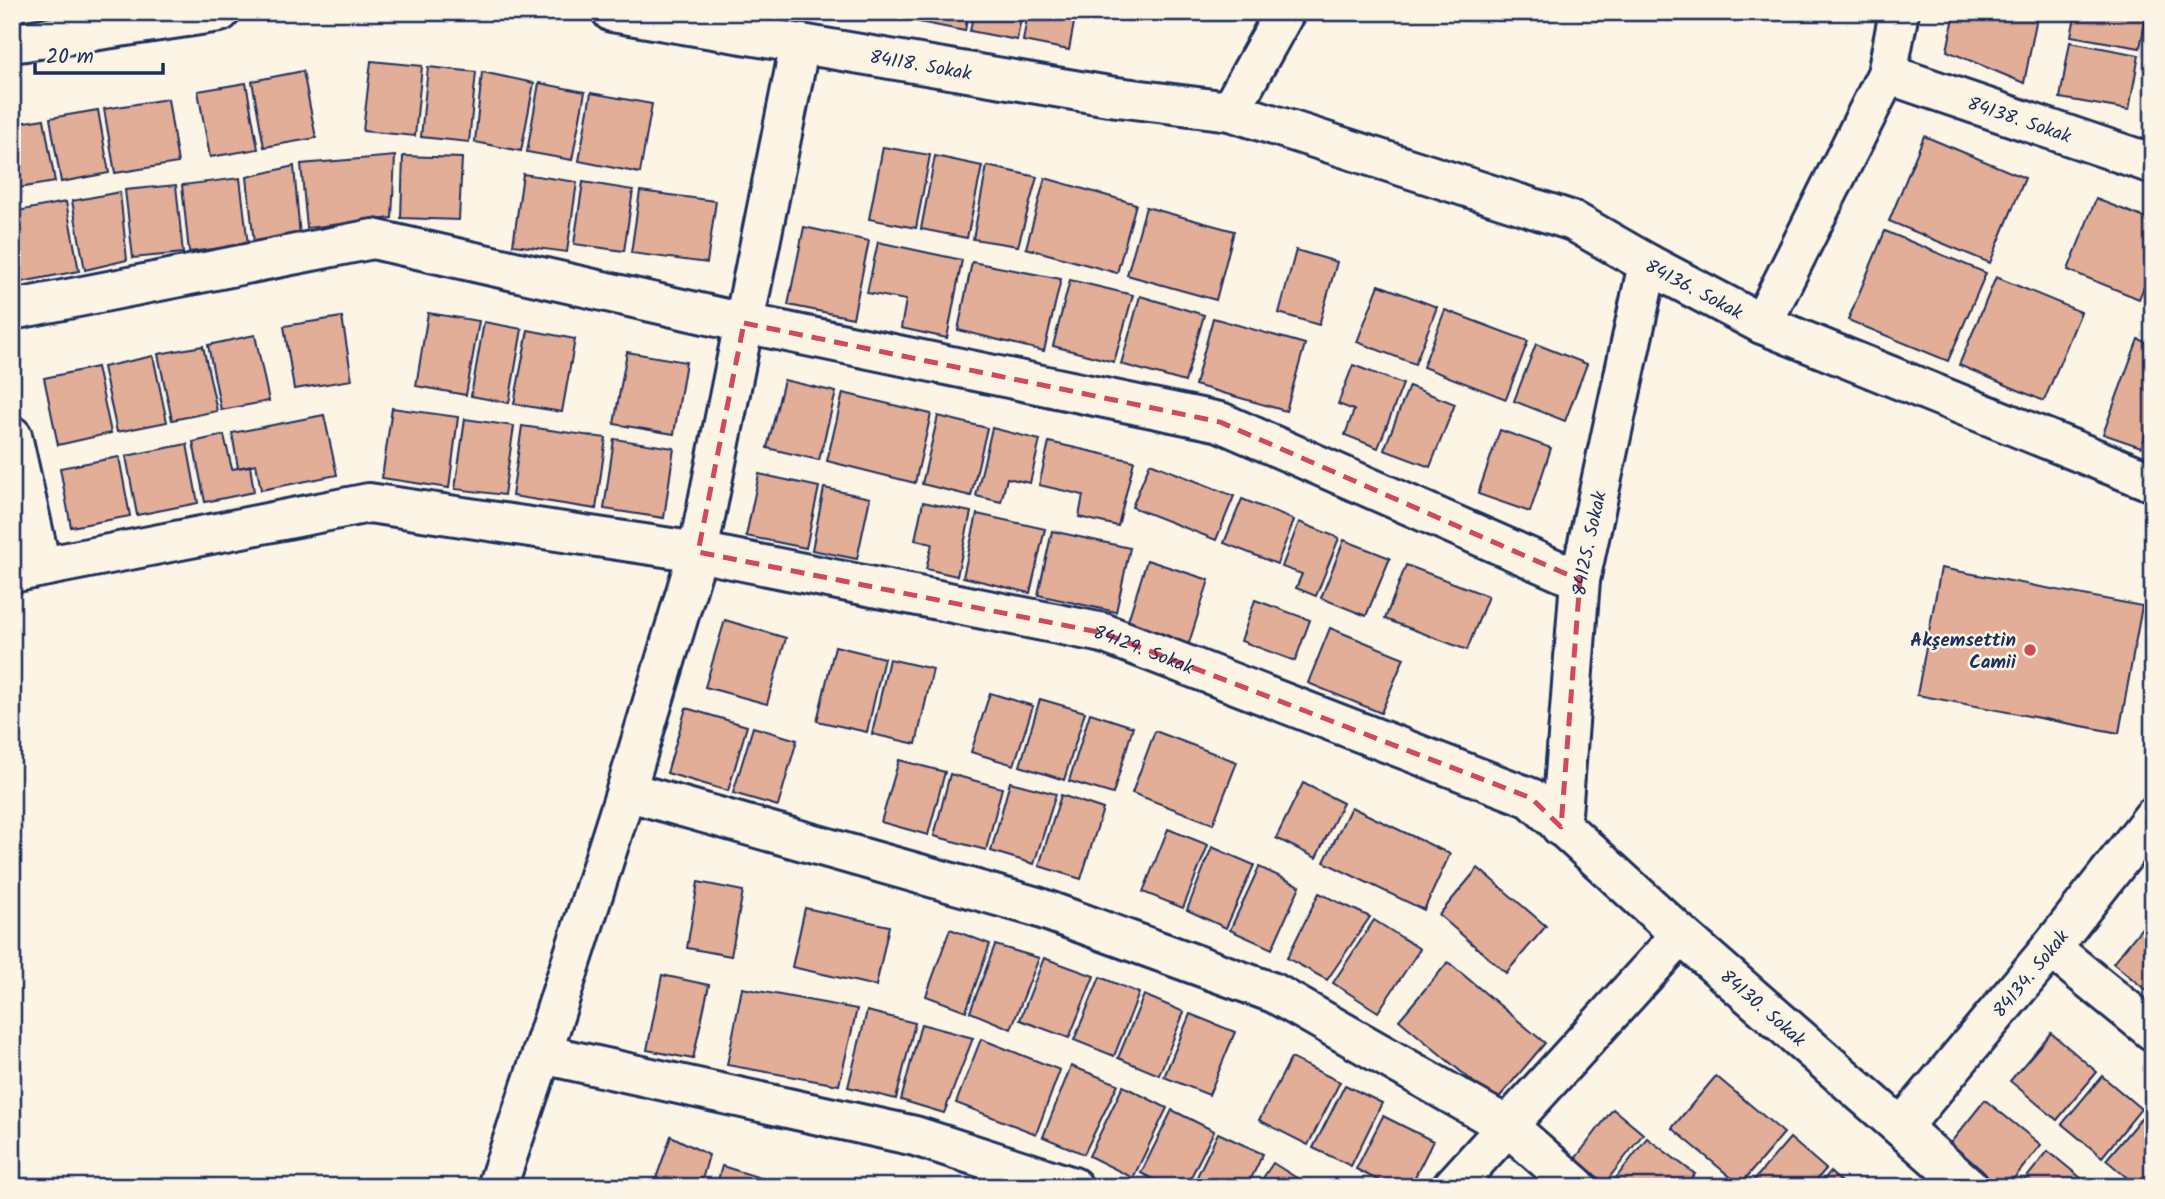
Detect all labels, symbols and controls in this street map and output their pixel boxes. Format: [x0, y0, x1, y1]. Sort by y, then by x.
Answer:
scale bar [35, 32, 163, 76]
text: 20 m [46, 41, 94, 74]
street label: 84118. Sokak [867, 43, 974, 90]
street label: 84138. Sokak [1963, 89, 2075, 152]
street label: 84136. Sokak [1639, 252, 1748, 328]
street label: 84125. Sokak [1566, 489, 1616, 597]
street label: 84129. Sokak [1090, 618, 1198, 684]
place label: Akşemsettin Camii [1910, 626, 2017, 678]
marker: Akşemsettin Camii [2022, 642, 2038, 658]
street label: 84134. Sokak [1986, 924, 2077, 1025]
street label: 84130. Sokak [1713, 963, 1812, 1055]

